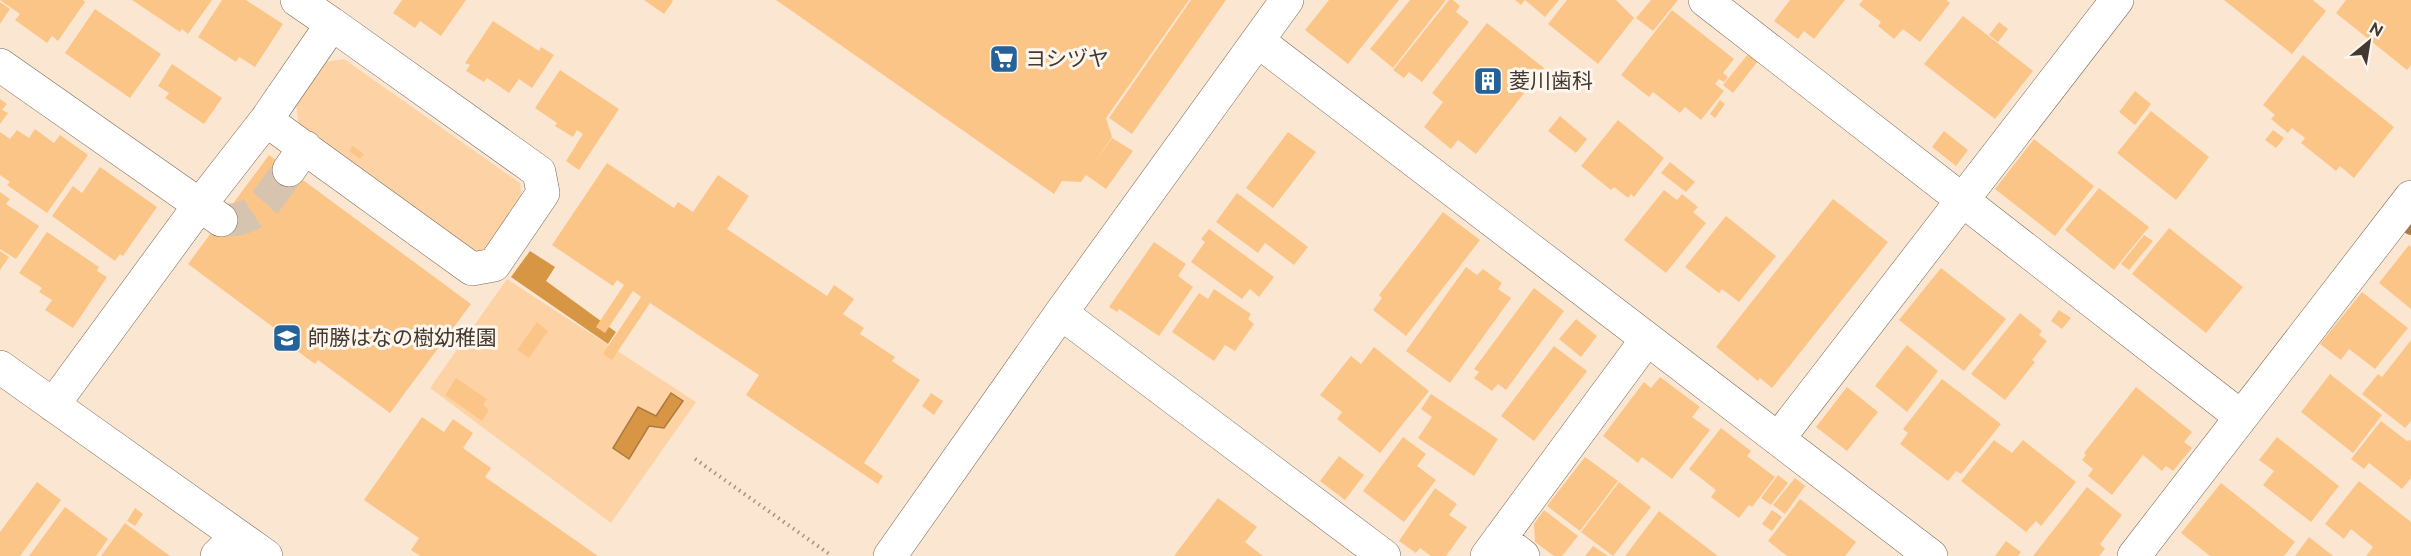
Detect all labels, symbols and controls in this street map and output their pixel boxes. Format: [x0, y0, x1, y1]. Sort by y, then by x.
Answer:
north arrow [2339, 12, 2399, 72]
text: N [2366, 18, 2386, 41]
supermarket icon: ヨシヅヤ [988, 43, 1020, 75]
place label: ヨシヅヤ [1025, 46, 1109, 71]
building icon: 菱川歯科 [1472, 65, 1504, 97]
place label: 菱川歯科 [1509, 68, 1593, 93]
school or university icon: 師勝はなの樹幼稚園 [271, 322, 303, 354]
place label: 師勝はなの樹幼稚園 [308, 325, 497, 350]

